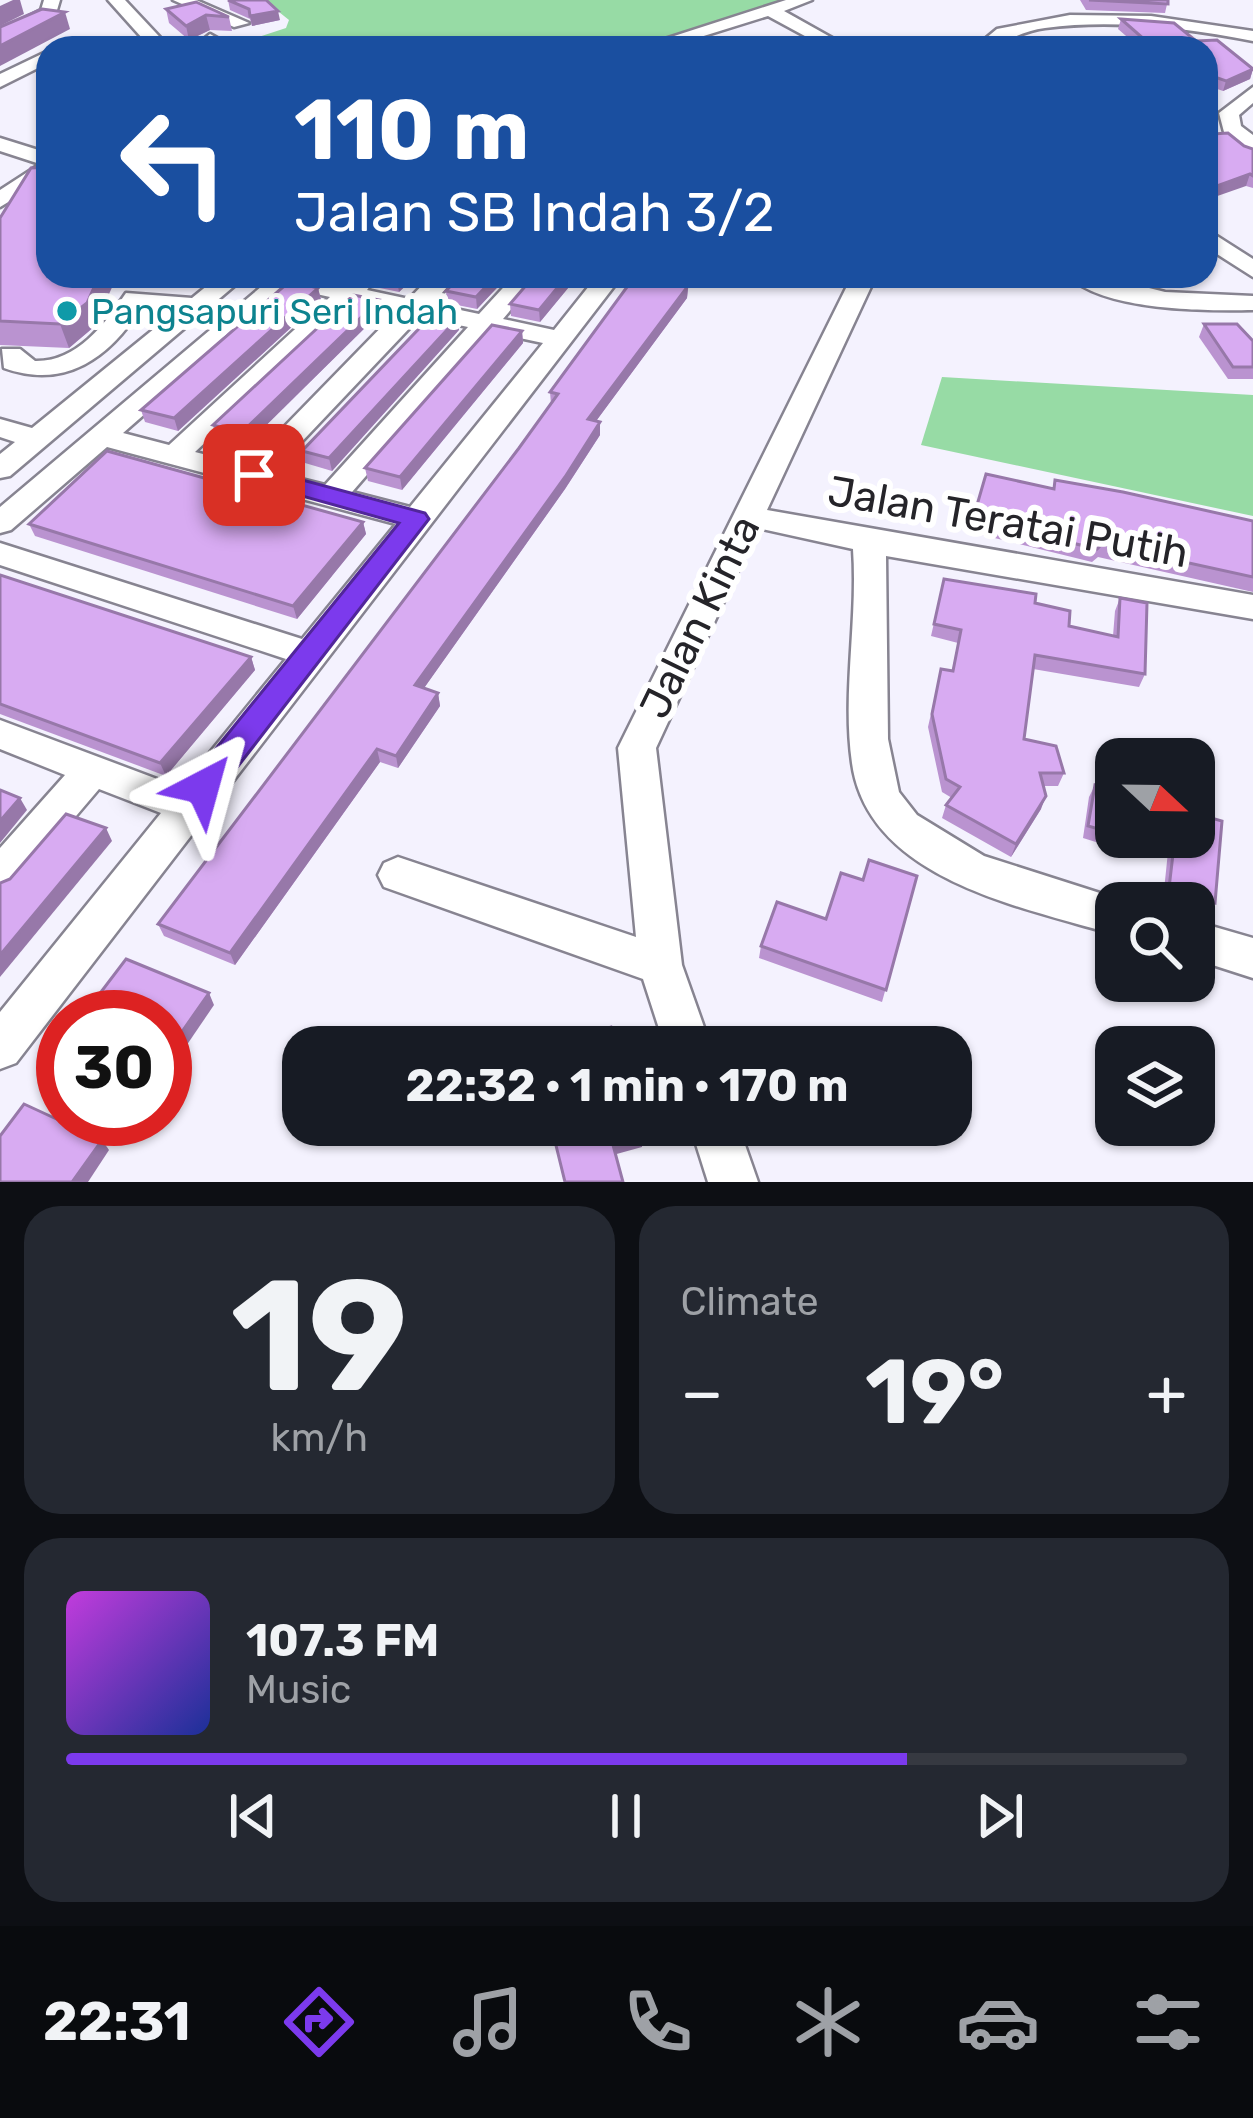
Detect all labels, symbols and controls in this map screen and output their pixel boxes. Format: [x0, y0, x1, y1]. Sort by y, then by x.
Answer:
text: 110 m [294, 80, 529, 180]
icon: left [96, 84, 252, 240]
text: Jalan SB Indah 3/2 [294, 181, 774, 245]
place label: Pangsapuri Seri Indah [91, 290, 458, 333]
marker: Pangsapuri Seri Indah [54, 298, 80, 324]
pin [203, 424, 305, 526]
icon: arrive [221, 442, 287, 508]
street label: Jalan Teratai Putih [824, 466, 1192, 578]
street label: Jalan Kinta [630, 508, 770, 726]
position arrow [140, 724, 266, 850]
north arrow [1095, 738, 1215, 858]
map controls [1095, 738, 1215, 1146]
button: search [1095, 882, 1215, 1002]
speed limit sign: 30 [36, 990, 192, 1146]
button: layers [1095, 1026, 1215, 1146]
text: 22:32 · 1 min · 170 m [405, 1059, 849, 1112]
text: 19 [230, 1244, 408, 1429]
text: Climate [681, 1279, 819, 1325]
text: 19° [865, 1339, 1004, 1446]
text: − [681, 1353, 723, 1432]
text: + [1146, 1353, 1187, 1432]
text: km/h [271, 1415, 368, 1461]
text: 107.3 FM [246, 1614, 439, 1667]
text: Music [246, 1667, 351, 1713]
icon: previous [220, 1783, 286, 1849]
icon: pause [593, 1783, 659, 1849]
icon: next [967, 1783, 1033, 1849]
icon: directions [277, 1980, 361, 2064]
icon: music [446, 1980, 530, 2064]
icon: phone [616, 1980, 700, 2064]
icon: climate [786, 1980, 870, 2064]
icon: car [956, 1980, 1040, 2064]
icon: filters [1126, 1980, 1210, 2064]
text: 22:31 [43, 1990, 191, 2054]

